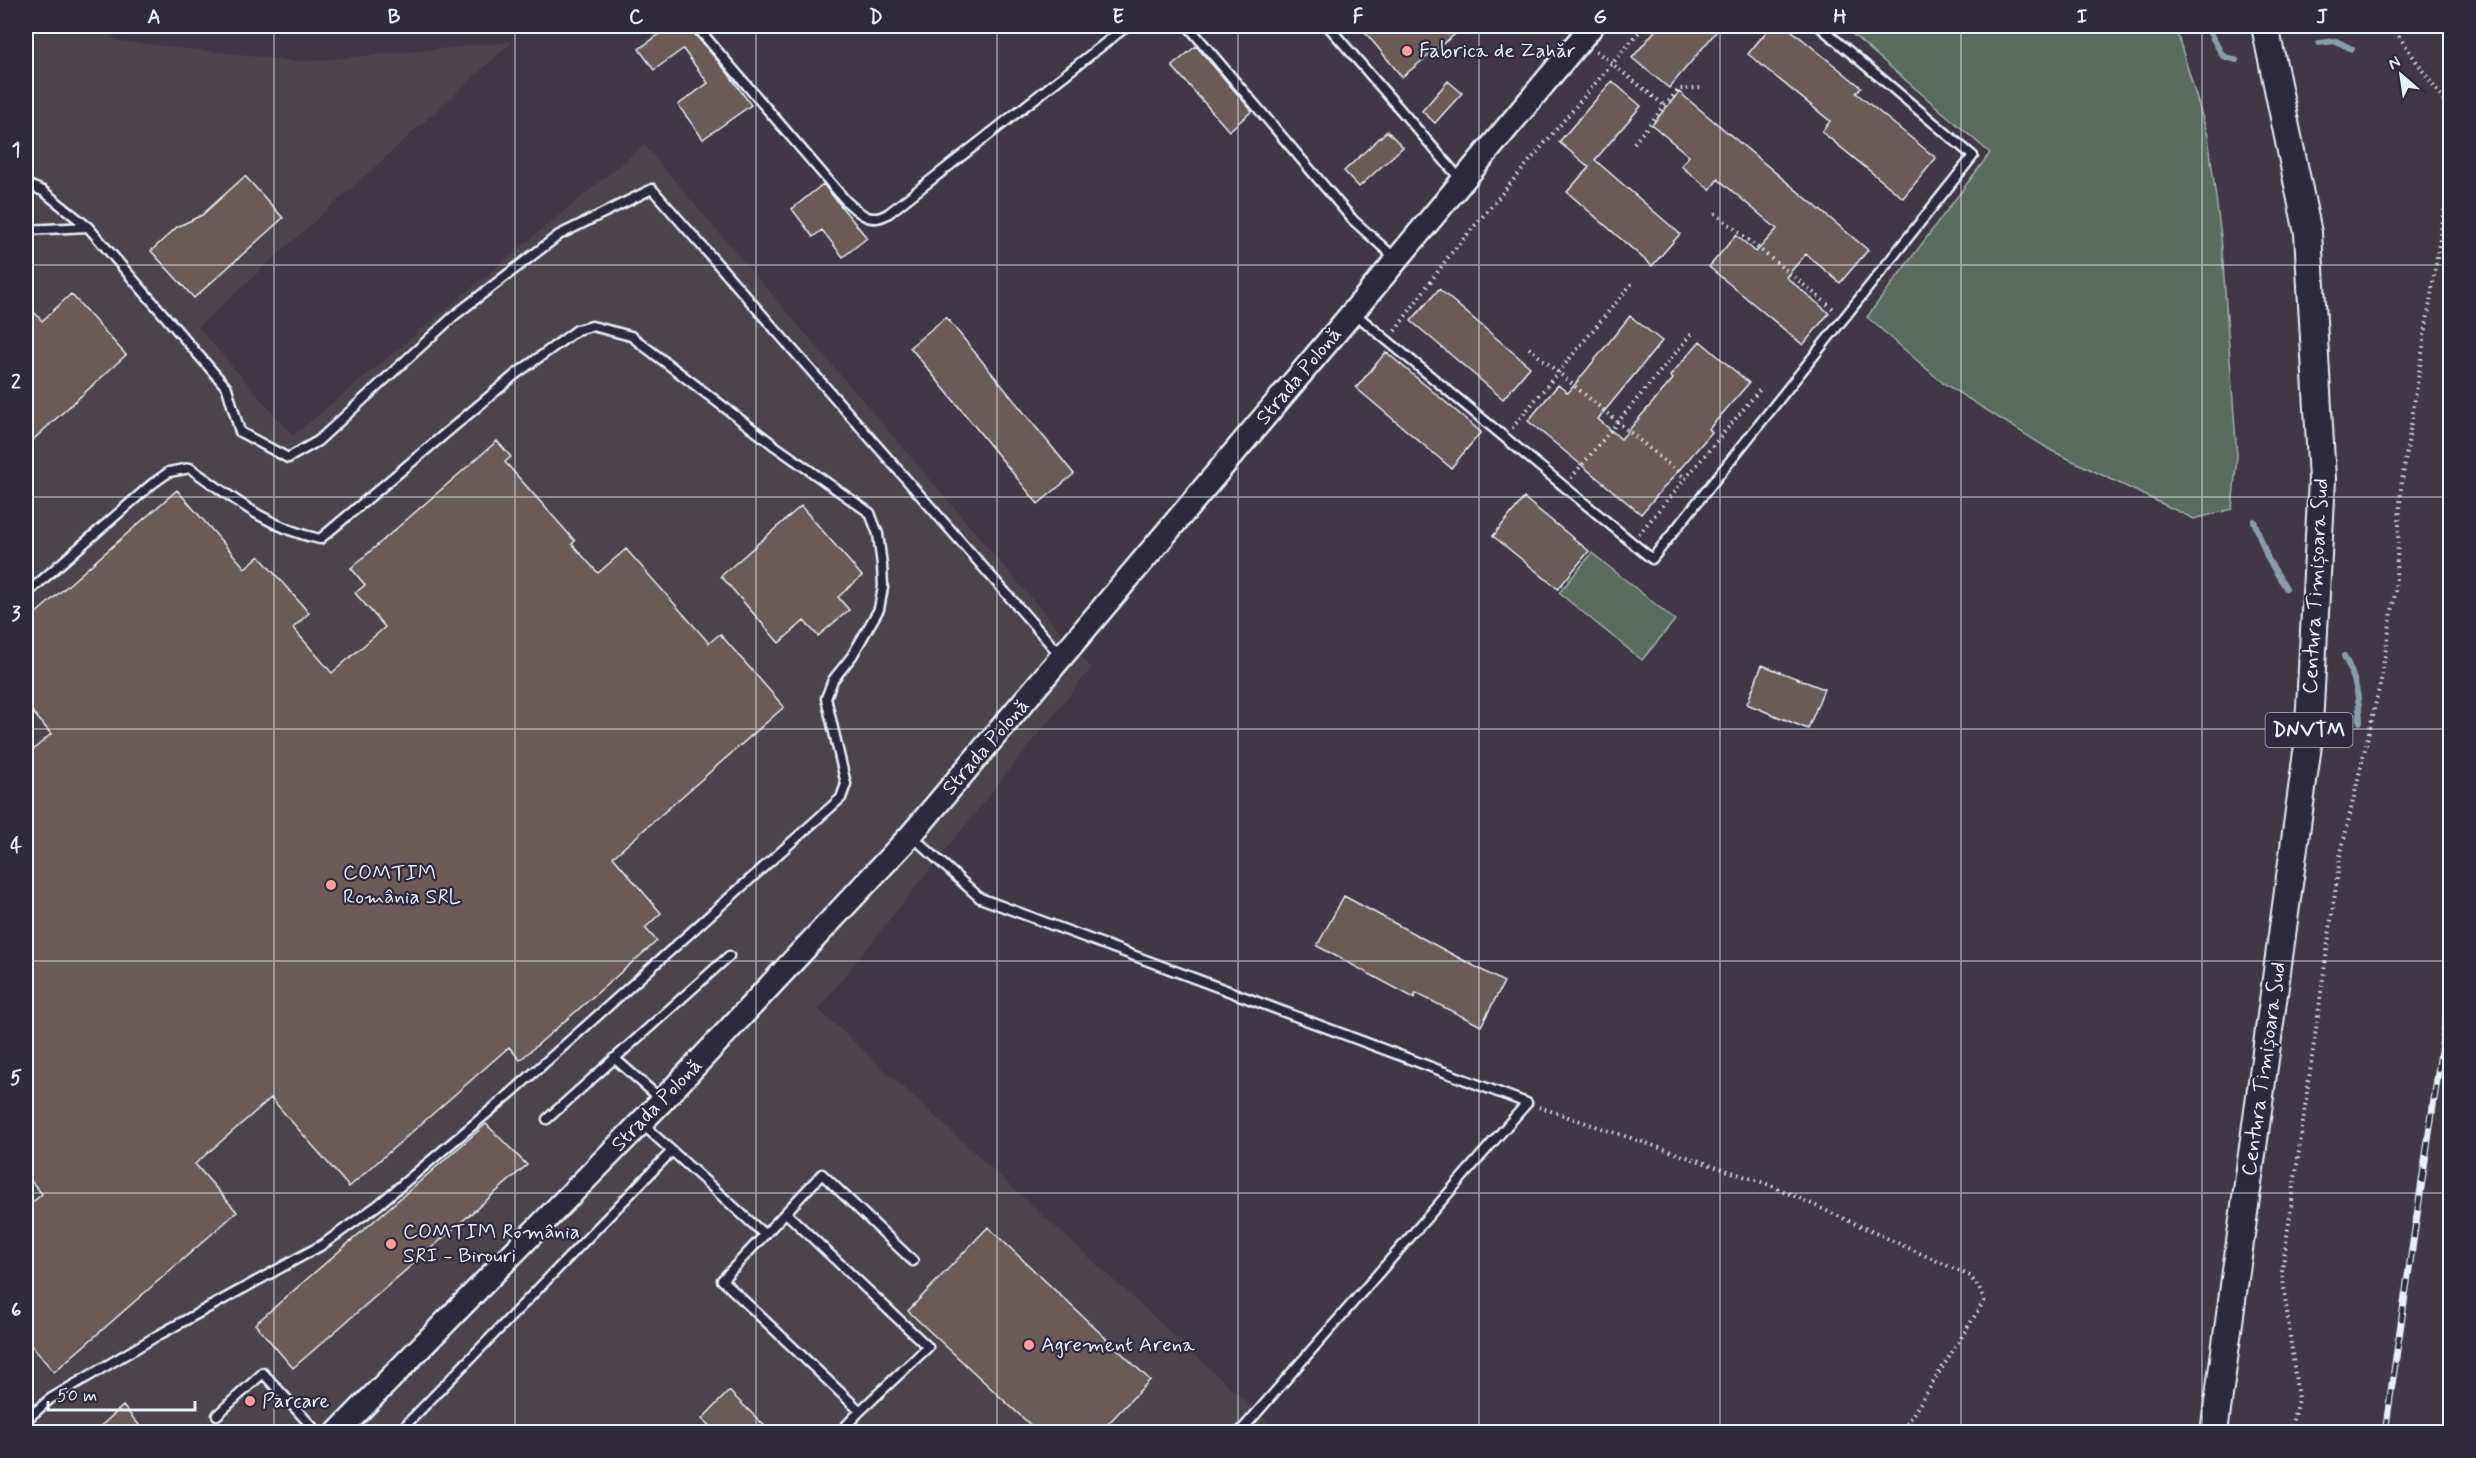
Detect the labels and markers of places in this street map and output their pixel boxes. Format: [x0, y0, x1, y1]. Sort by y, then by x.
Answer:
place label: Fabrica de Zahăr [1419, 37, 1576, 65]
marker: Fabrica de Zahăr [1400, 44, 1414, 58]
place label: COMTIM România SRL [343, 859, 461, 911]
marker: COMTIM România SRL [324, 878, 338, 892]
place label: COMTIM România SRI - Birouri [403, 1218, 580, 1270]
marker: COMTIM România SRI - Birouri [384, 1237, 398, 1251]
place label: Agrement Arena [1041, 1331, 1195, 1359]
marker: Agrement Arena [1022, 1338, 1036, 1352]
place label: Parcare [262, 1387, 329, 1415]
marker: Parcare [243, 1394, 257, 1408]

